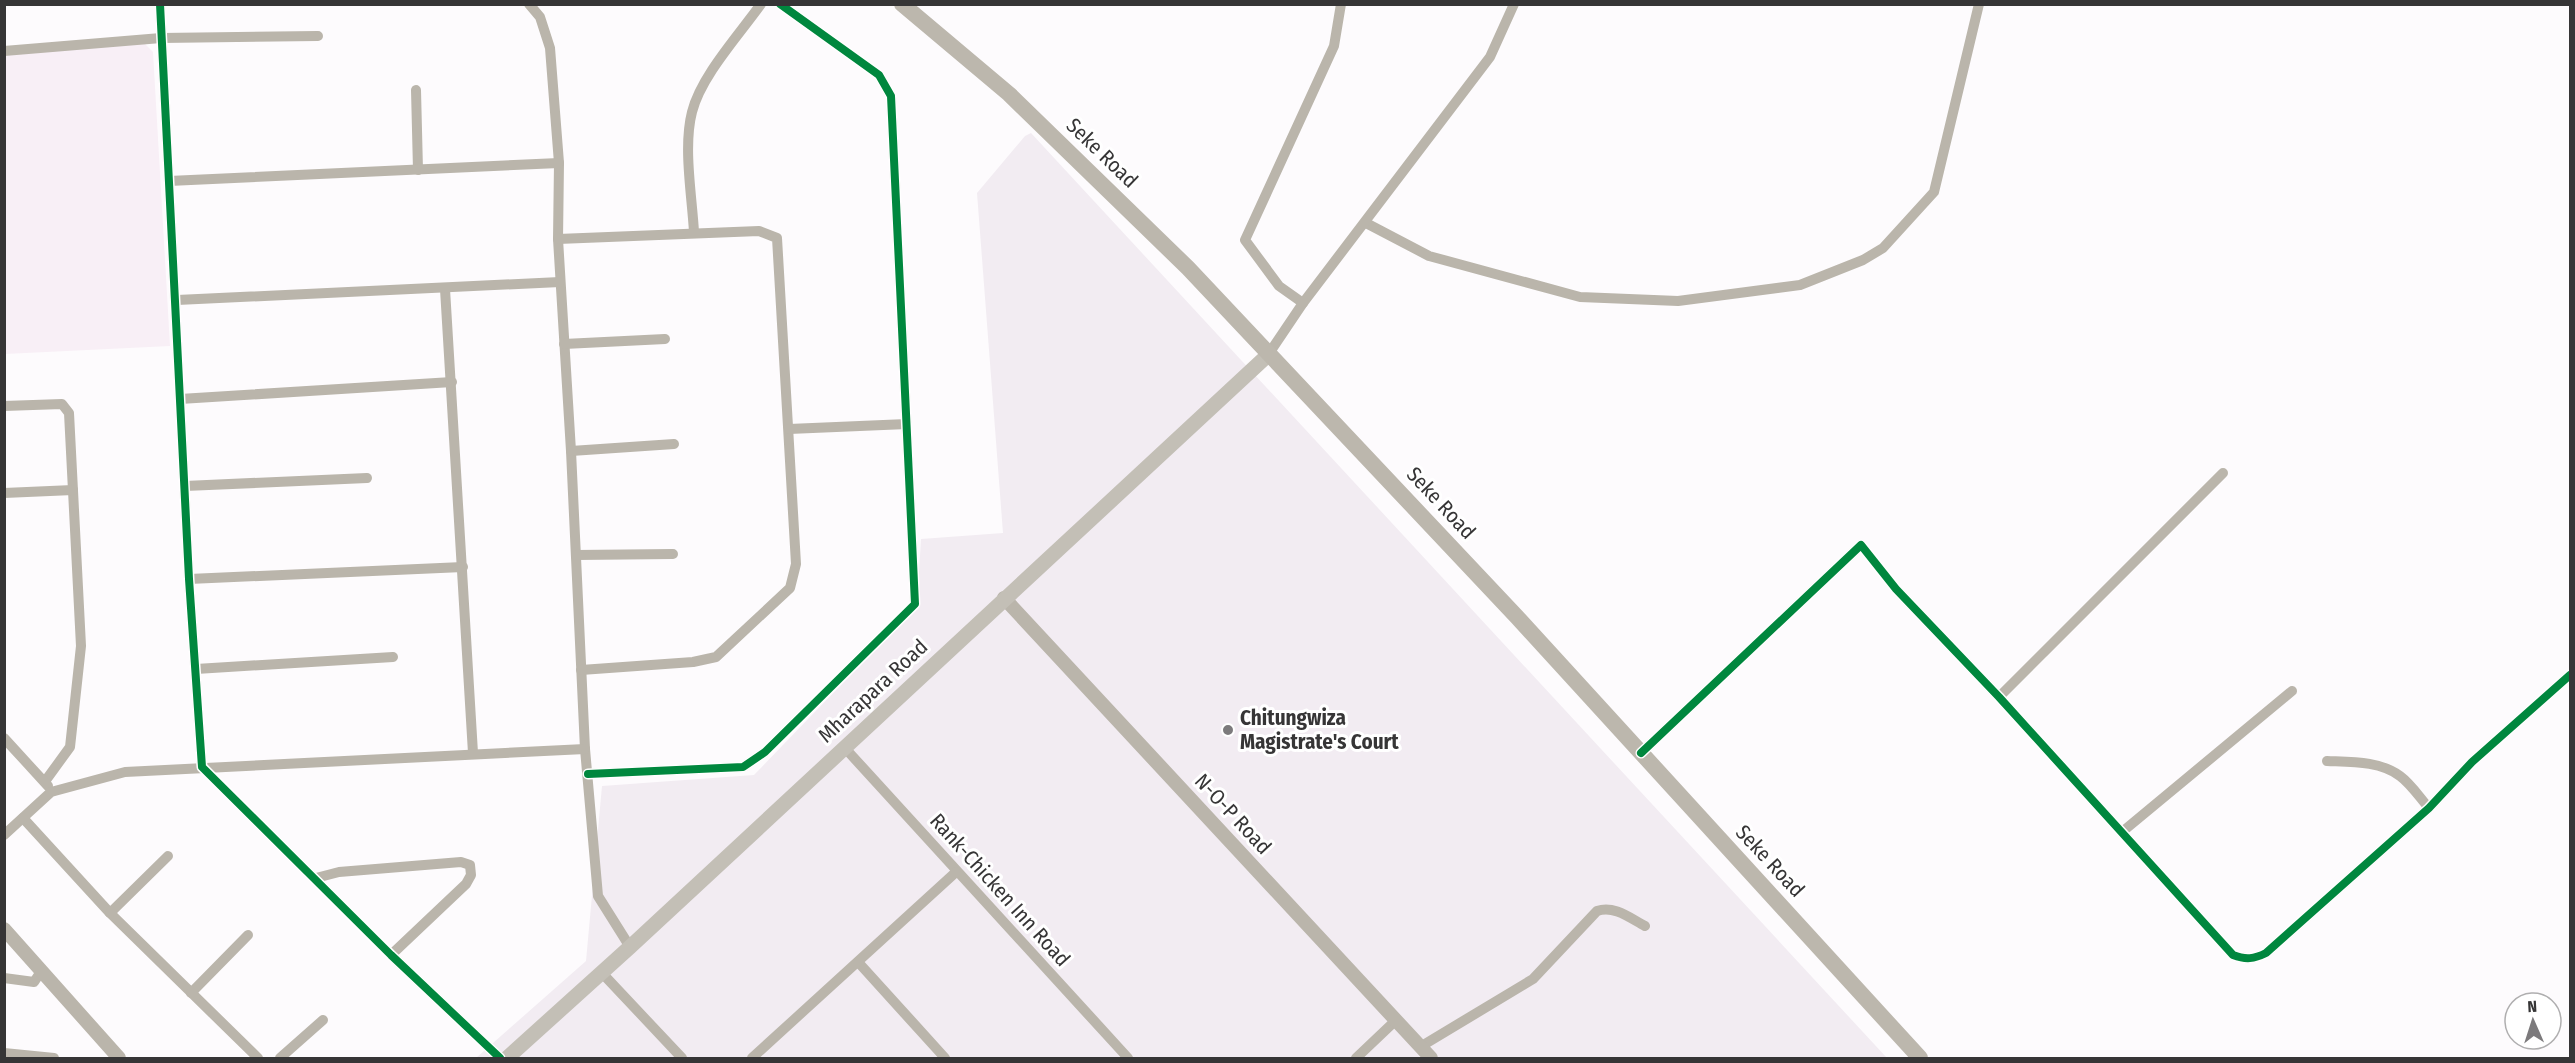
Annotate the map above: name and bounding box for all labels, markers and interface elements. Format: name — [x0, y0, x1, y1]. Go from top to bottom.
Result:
street label: Seke Road — [1061, 113, 1143, 193]
street label: Seke Road — [1401, 462, 1481, 544]
street label: Mharapara Road — [813, 634, 933, 748]
place label: Chitungwiza Magistrate's Court — [1240, 705, 1399, 755]
marker: Chitungwiza Magistrate's Court — [1221, 723, 1235, 737]
street label: N-O-P Road — [1189, 768, 1277, 860]
street label: Rank-Chicken Inn Road — [924, 808, 1076, 972]
street label: Seke Road — [1730, 820, 1810, 902]
north arrow — [2503, 991, 2563, 1051]
text: N — [2527, 997, 2538, 1016]

